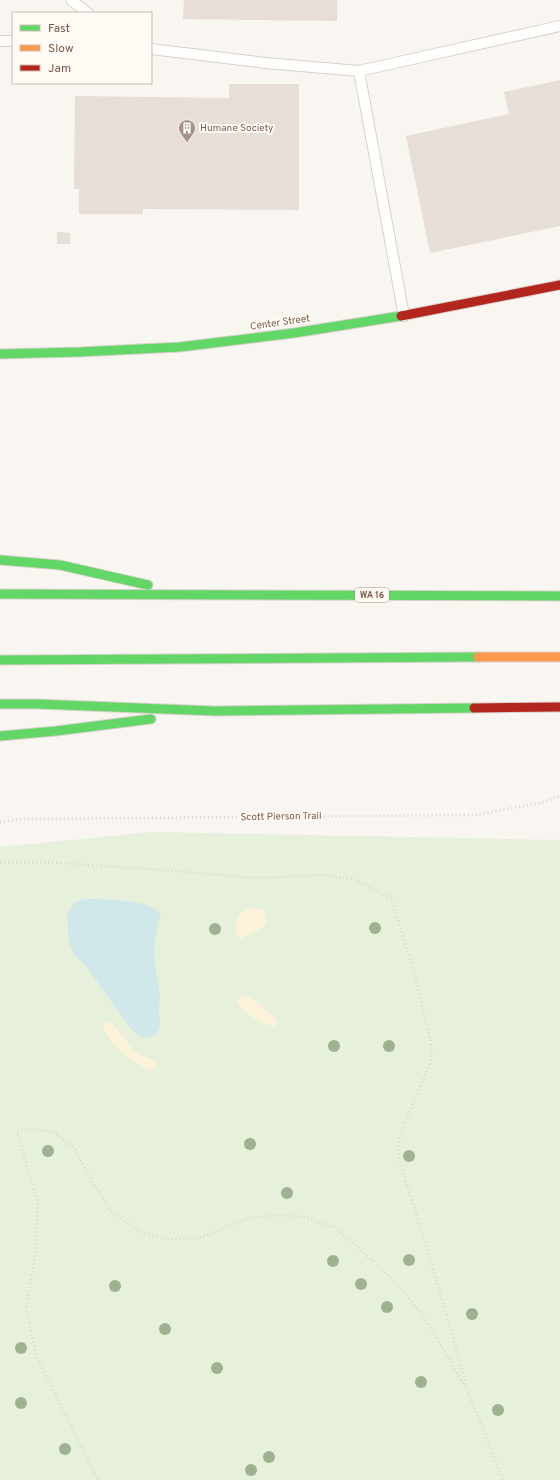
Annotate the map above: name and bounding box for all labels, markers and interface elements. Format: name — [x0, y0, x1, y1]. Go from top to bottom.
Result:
legend — [12, 12, 152, 84]
text: Fast — [48, 21, 70, 37]
text: Slow — [48, 41, 74, 57]
text: Jam — [48, 61, 71, 77]
building icon: Humane Society — [177, 118, 197, 143]
place label: Humane Society — [200, 122, 273, 135]
street label: Center Street — [249, 312, 311, 334]
road number: WA 16 — [355, 588, 389, 602]
street label: Scott Pierson Trail — [240, 810, 322, 824]

